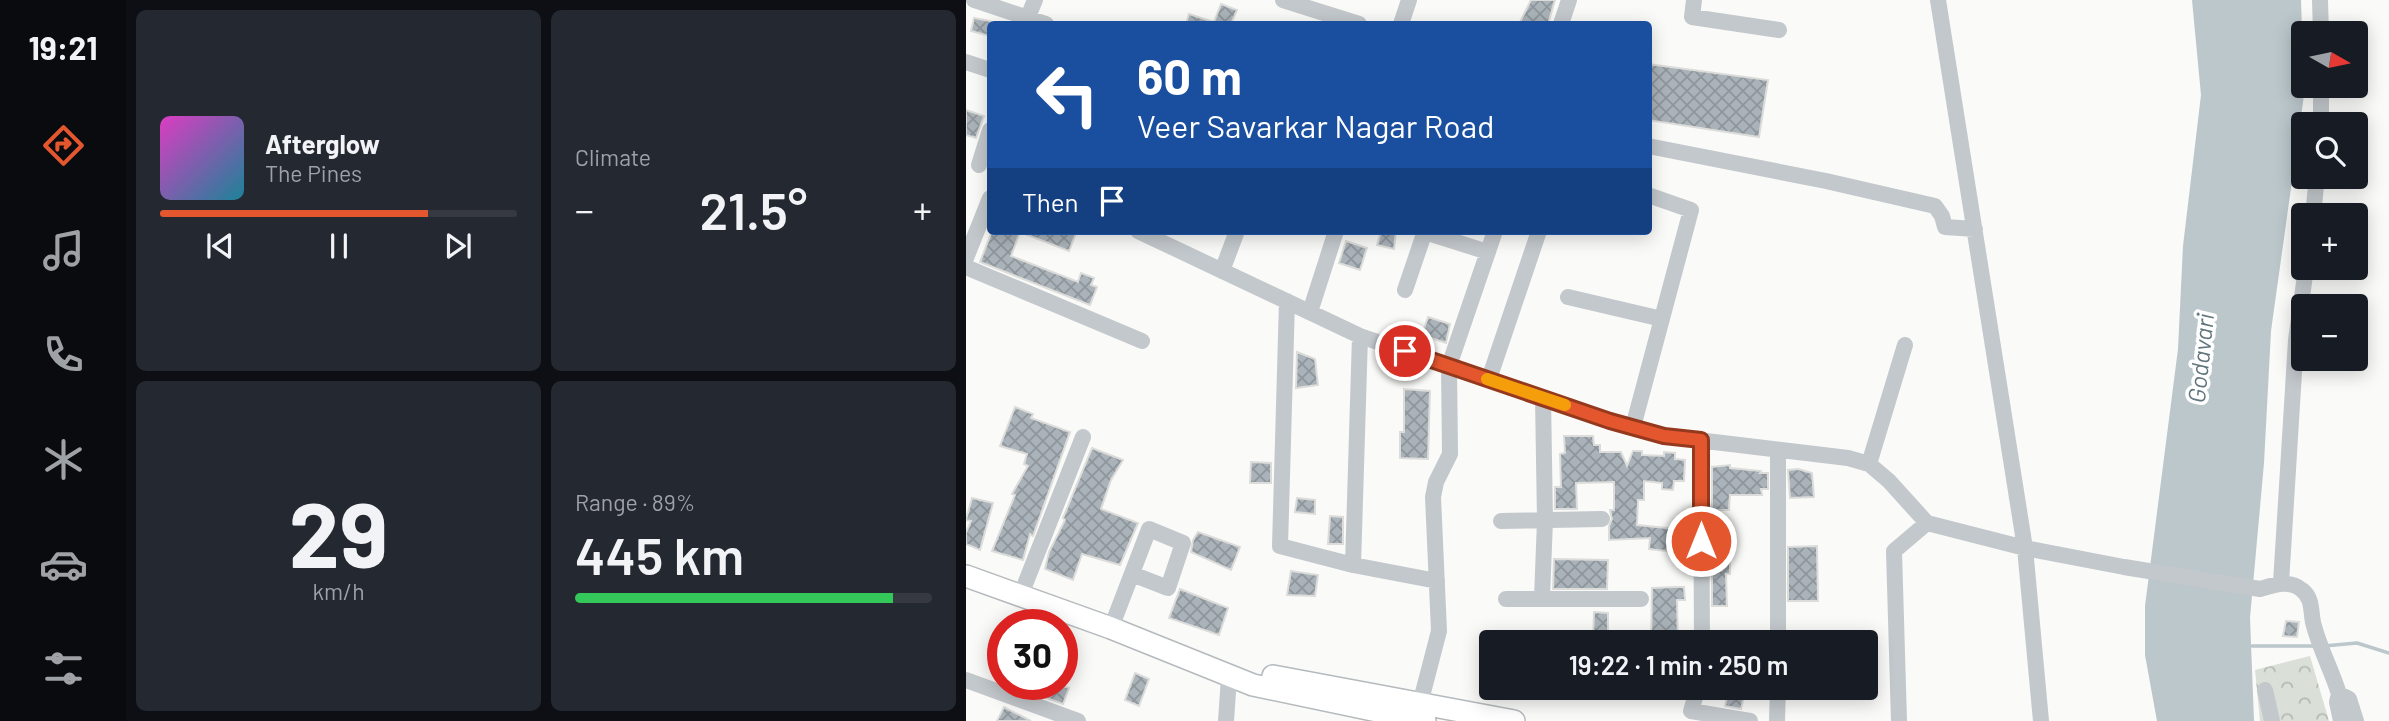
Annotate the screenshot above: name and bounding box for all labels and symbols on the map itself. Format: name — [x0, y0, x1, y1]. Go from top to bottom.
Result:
north arrow — [2291, 21, 2368, 98]
water label: Godavari — [2181, 312, 2219, 404]
pin — [1375, 321, 1435, 381]
position arrow — [1664, 504, 1738, 578]
speed limit sign: 30 — [987, 609, 1078, 700]

